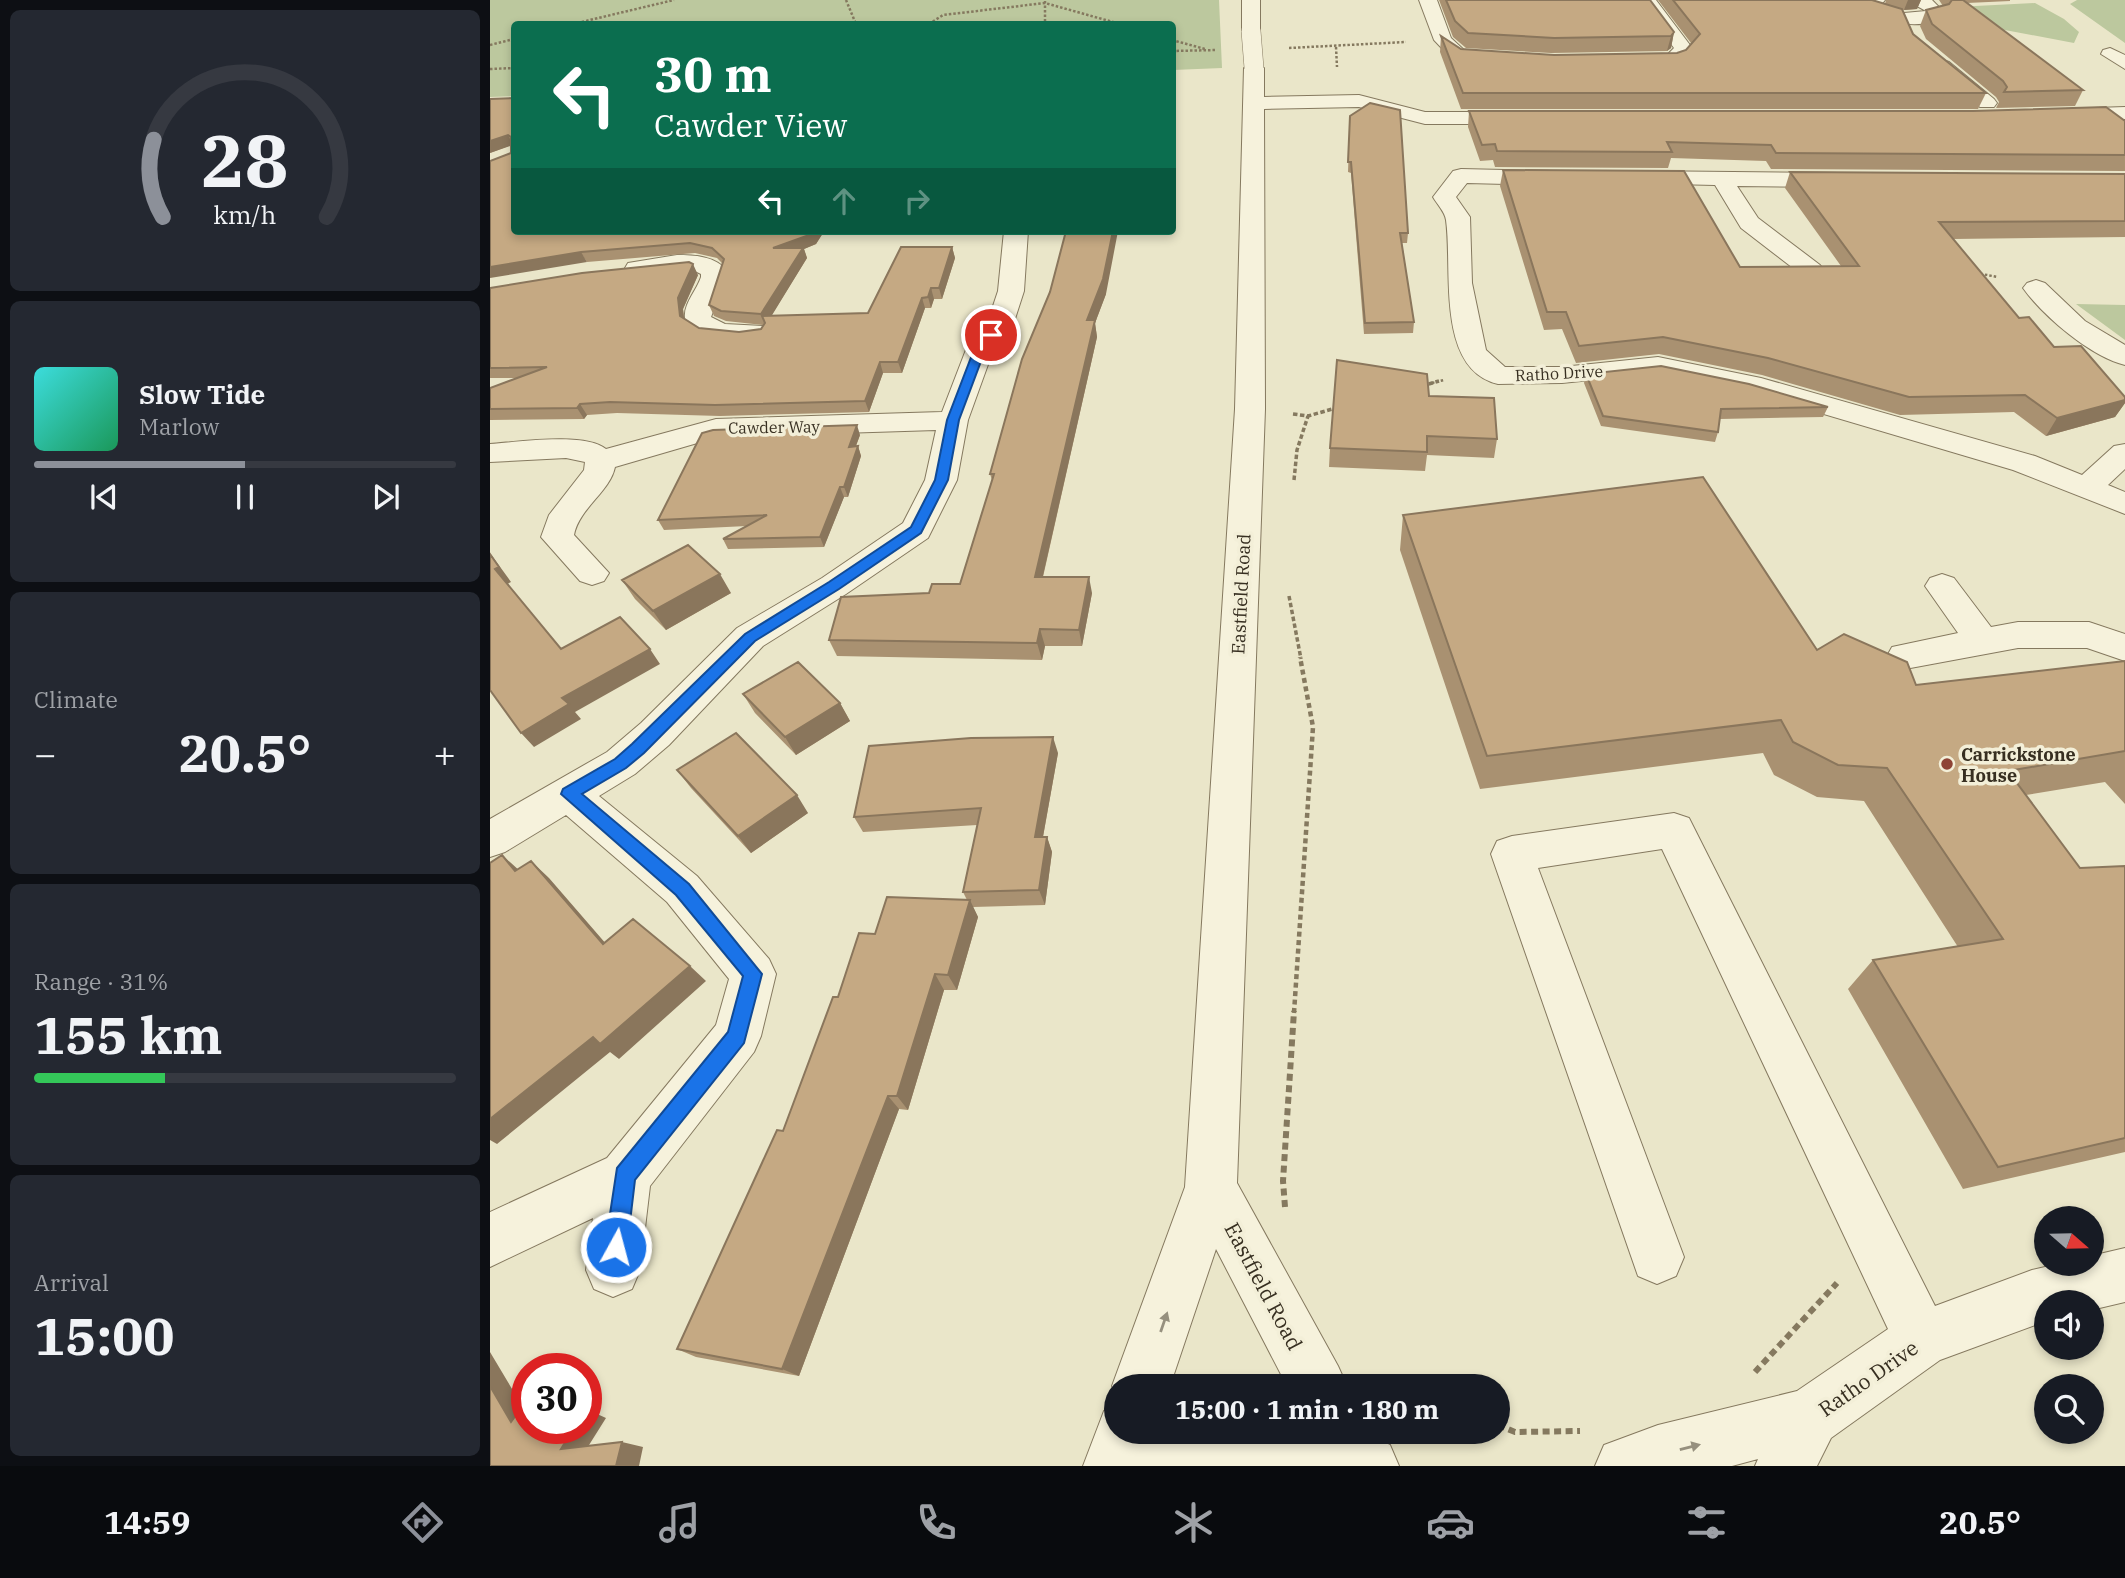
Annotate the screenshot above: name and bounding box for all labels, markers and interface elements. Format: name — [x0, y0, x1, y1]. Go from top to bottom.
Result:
text: 30 m — [654, 42, 772, 105]
icon: left — [539, 49, 630, 140]
text: Cawder View — [654, 104, 847, 146]
text: 28 — [201, 112, 289, 207]
icon: left — [752, 182, 790, 220]
icon: ahead — [825, 182, 863, 220]
icon: right — [898, 182, 936, 220]
text: km/h — [213, 197, 277, 230]
pin — [961, 305, 1021, 365]
icon: arrive — [972, 316, 1010, 354]
street label: Ratho Drive — [1514, 361, 1604, 385]
text: Slow Tide — [139, 377, 265, 411]
text: Marlow — [139, 411, 219, 441]
street label: Cawder Way — [728, 416, 821, 438]
icon: previous — [85, 478, 123, 516]
icon: pause — [226, 478, 264, 516]
icon: next — [367, 478, 405, 516]
street label: Eastfield Road — [1226, 533, 1256, 655]
text: Climate — [34, 684, 118, 714]
text: 20.5° — [179, 719, 311, 786]
text: − — [34, 729, 57, 778]
text: + — [433, 729, 456, 778]
place label: Carrickstone House — [1961, 743, 2076, 787]
marker: Carrickstone House — [1939, 756, 1955, 772]
text: Range · 31% — [34, 966, 168, 996]
text: 155 km — [34, 1001, 223, 1068]
north arrow — [2034, 1206, 2104, 1276]
map controls — [2034, 1206, 2104, 1444]
position arrow — [579, 1210, 653, 1284]
street label: Eastfield Road — [1219, 1217, 1310, 1355]
text: Arrival — [34, 1267, 109, 1297]
button: sound — [2034, 1290, 2104, 1360]
text: 15:00 — [34, 1302, 175, 1369]
one-way arrow — [1159, 1311, 1170, 1332]
street label: Ratho Drive — [1813, 1333, 1923, 1423]
speed limit sign: 30 — [511, 1353, 602, 1444]
button: search — [2034, 1374, 2104, 1444]
text: 15:00 · 1 min · 180 m — [1175, 1392, 1439, 1426]
one-way arrow — [1679, 1441, 1701, 1452]
icon: directions — [398, 1498, 447, 1547]
icon: music — [655, 1498, 704, 1547]
icon: phone — [912, 1498, 961, 1547]
icon: climate — [1169, 1498, 1218, 1547]
icon: car — [1426, 1498, 1475, 1547]
icon: filters — [1682, 1498, 1731, 1547]
text: 14:59 — [104, 1501, 190, 1543]
text: 20.5° — [1939, 1501, 2021, 1543]

